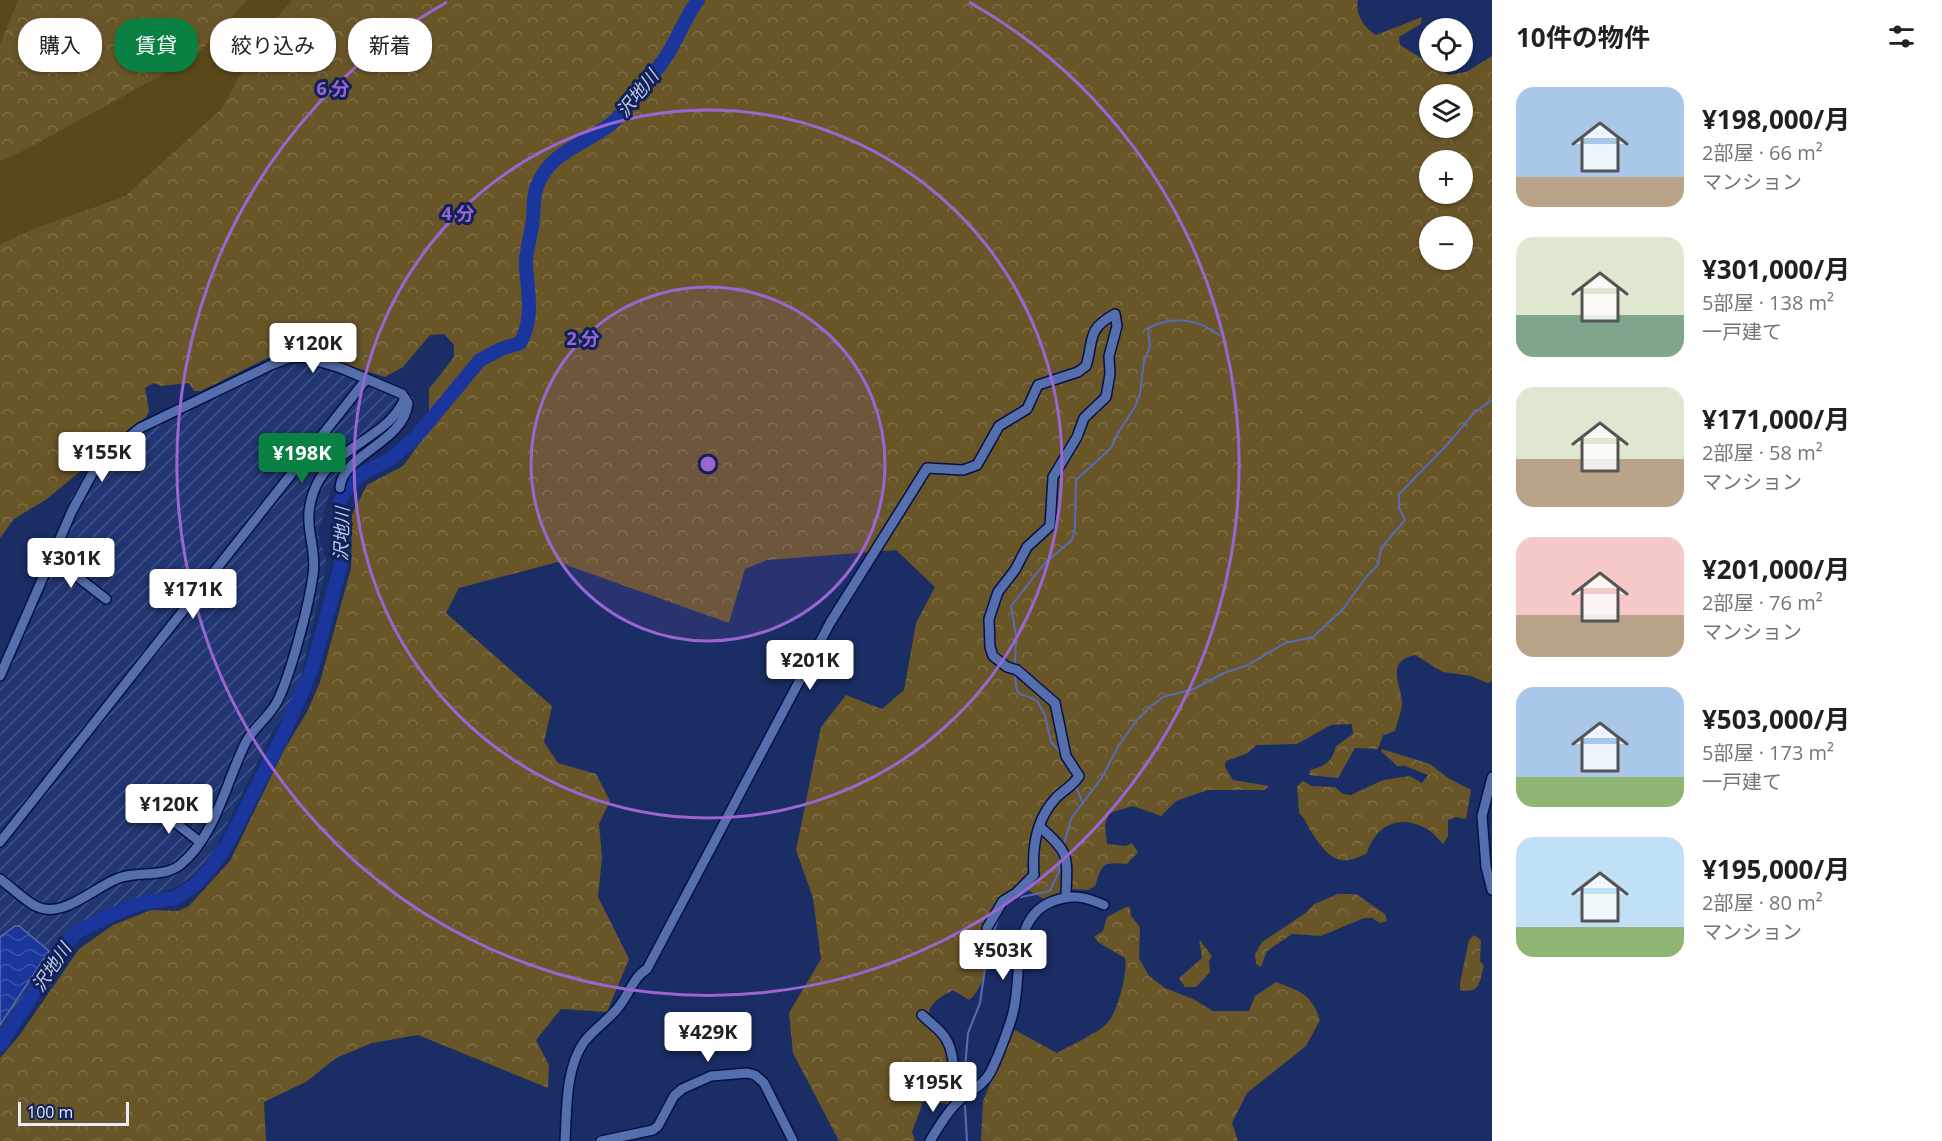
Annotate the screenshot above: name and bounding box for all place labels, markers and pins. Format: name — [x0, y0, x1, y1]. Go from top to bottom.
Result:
pin: ¥120K — [271, 323, 355, 374]
pin: ¥155K — [60, 432, 144, 483]
pin: ¥198K — [260, 433, 344, 484]
centre of rings — [698, 454, 718, 474]
pin: ¥301K — [29, 538, 113, 589]
pin: ¥171K — [151, 569, 235, 620]
pin: ¥201K — [768, 640, 852, 691]
pin: ¥120K — [127, 784, 211, 835]
pin: ¥503K — [961, 930, 1045, 981]
pin: ¥429K — [666, 1012, 750, 1063]
pin: ¥195K — [891, 1062, 975, 1113]

